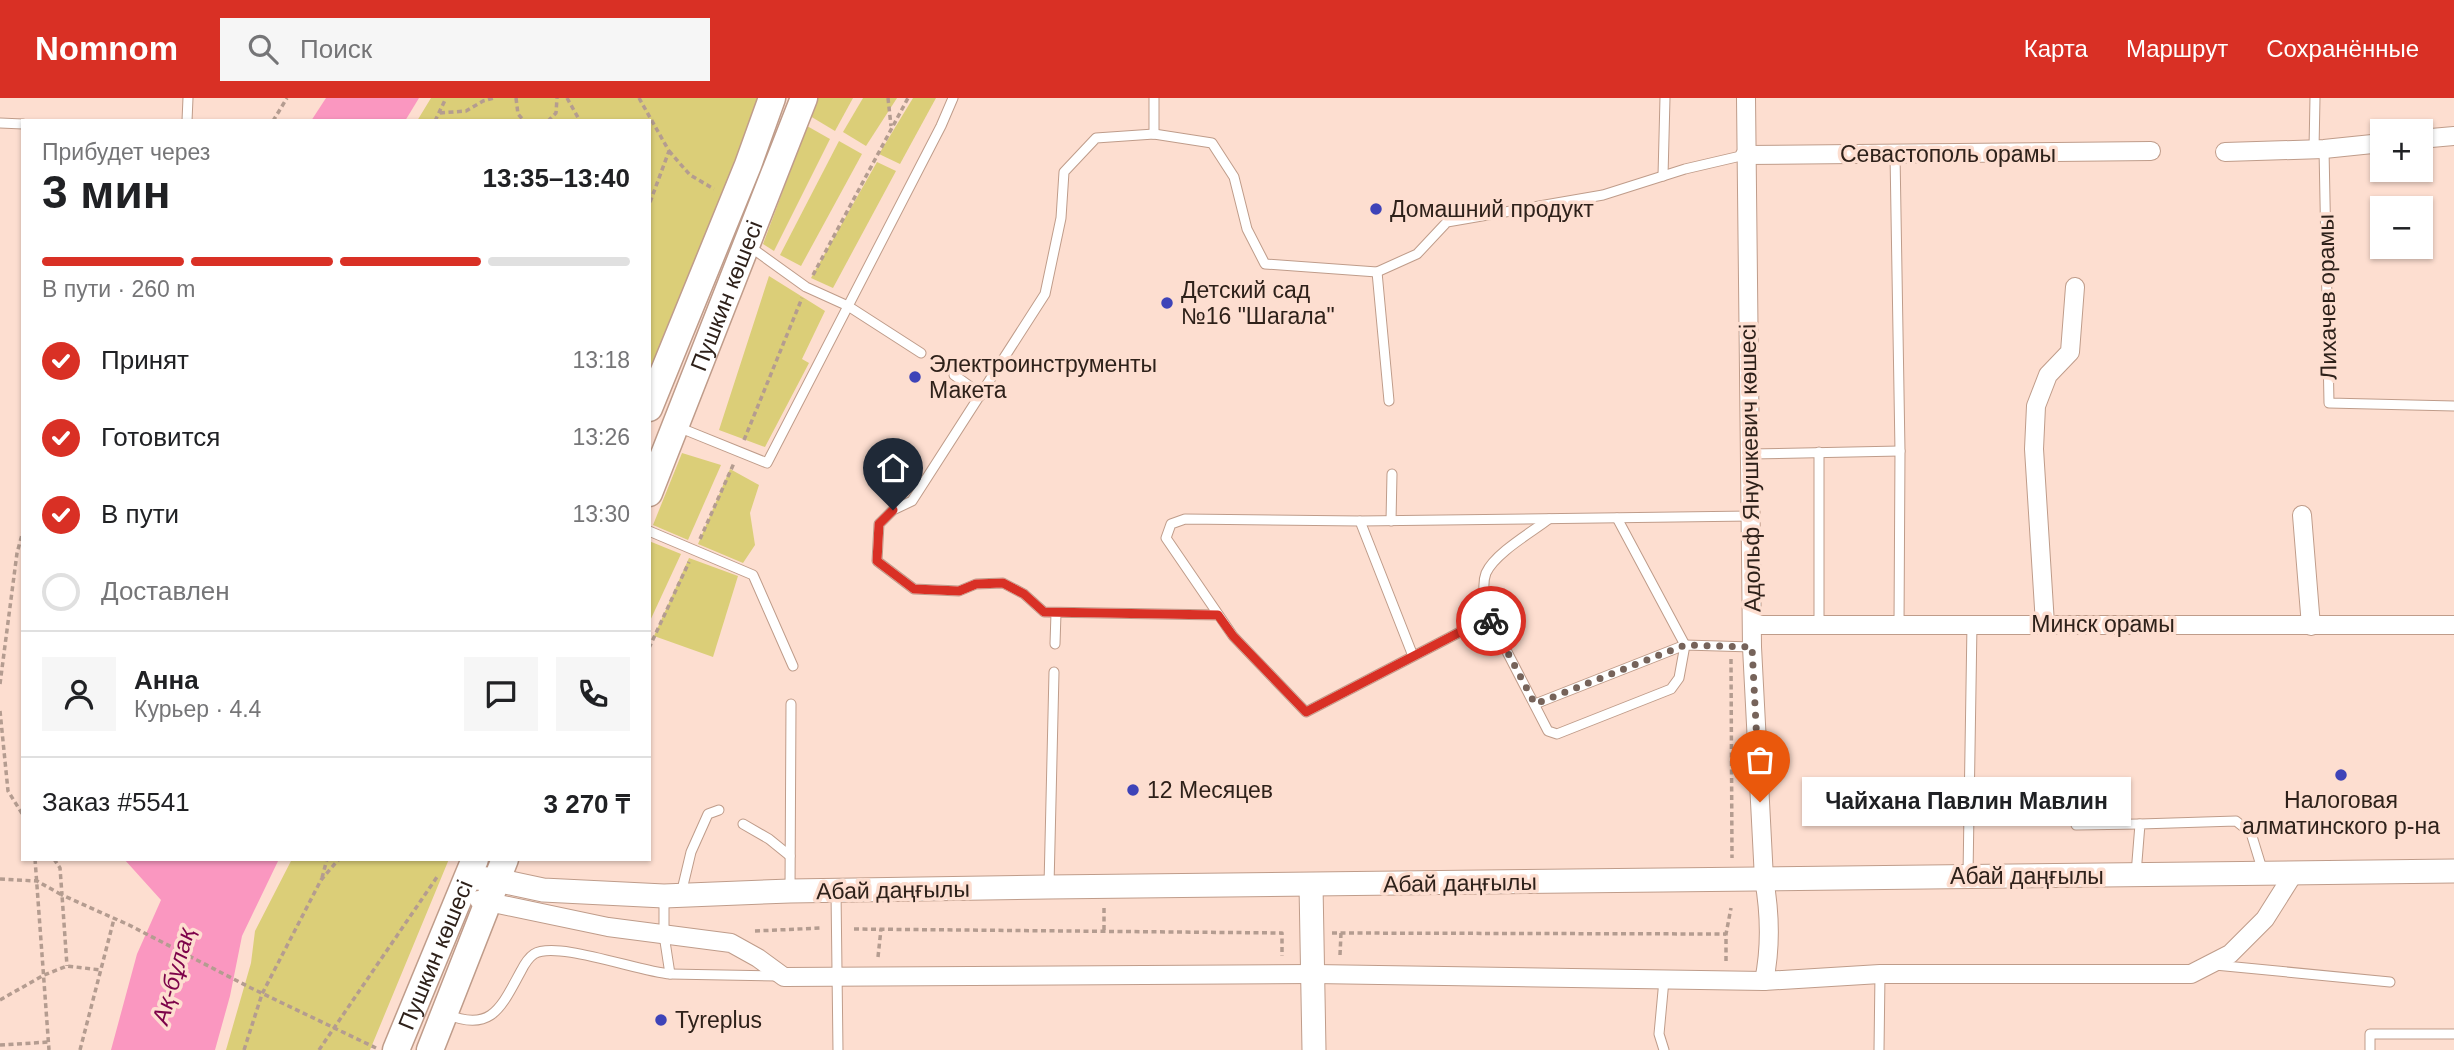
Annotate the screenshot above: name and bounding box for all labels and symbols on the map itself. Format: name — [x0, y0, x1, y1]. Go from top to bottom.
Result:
street label: Севастополь орамы — [1840, 141, 2056, 167]
place label: Домашний продукт — [1390, 196, 1594, 222]
marker: Домашний продукт — [1368, 201, 1384, 217]
street label: Лихачев орамы — [2313, 214, 2341, 380]
street label: Пушкин көшесі — [685, 217, 768, 375]
place label: Детский сад №16 "Шагала" — [1181, 277, 1335, 329]
marker: Детский сад №16 "Шагала" — [1159, 295, 1175, 311]
street label: Адольф Янушкевич көшесі — [1734, 324, 1766, 612]
place label: Электроинструменты Макета — [929, 351, 1157, 403]
marker: Электроинструменты Макета — [907, 369, 923, 385]
pin — [863, 438, 923, 510]
courier — [1456, 586, 1526, 656]
street label: Минск орамы — [2031, 611, 2175, 637]
pin — [1730, 730, 1790, 802]
marker: Налоговая алматинского р-на — [2333, 767, 2349, 783]
place label: 12 Месяцев — [1147, 777, 1273, 803]
callout: Чайхана Павлин Мавлин — [1802, 778, 2131, 826]
marker: 12 Месяцев — [1125, 782, 1141, 798]
place label: Налоговая алматинского р-на — [2242, 787, 2440, 839]
street label: Абай даңғылы — [1950, 863, 2104, 889]
street label: Абай даңғылы — [1383, 869, 1537, 897]
street label: Пушкин көшесі — [393, 876, 478, 1033]
street label: Абай даңғылы — [816, 876, 970, 904]
water label: Ақ-бұлақ — [146, 923, 200, 1029]
place label: Tyreplus — [675, 1007, 762, 1033]
marker: Tyreplus — [653, 1012, 669, 1028]

